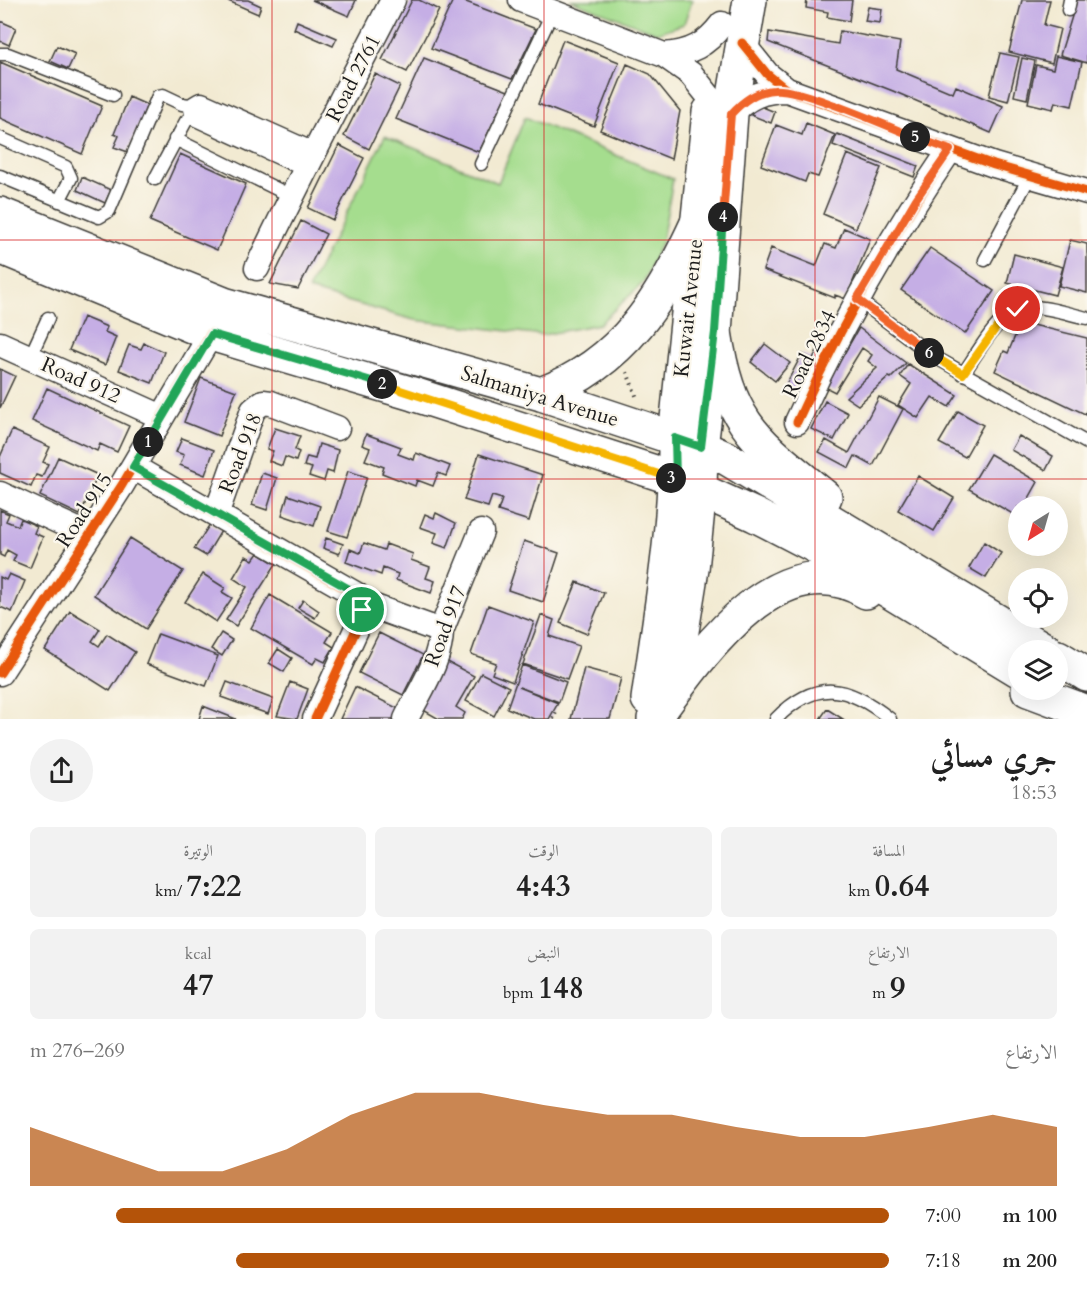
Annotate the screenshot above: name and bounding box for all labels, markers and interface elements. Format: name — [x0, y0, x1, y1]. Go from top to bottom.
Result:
street label: Road 2761 — [319, 29, 388, 127]
pin: 5 — [900, 122, 930, 152]
text: 5 — [911, 126, 919, 148]
pin: 4 — [708, 202, 738, 232]
text: 4 — [719, 206, 727, 228]
street label: Kuwait Avenue — [667, 237, 710, 379]
pin — [992, 283, 1043, 334]
icon: check — [1001, 292, 1034, 325]
street label: Road 2834 — [776, 305, 843, 403]
pin: 6 — [914, 338, 944, 368]
text: 6 — [925, 342, 933, 364]
street label: Road 912 — [37, 350, 125, 411]
street label: Salmaniya Avenue — [457, 359, 622, 434]
pin: 2 — [367, 369, 397, 399]
text: 2 — [378, 373, 386, 395]
street label: Road 918 — [212, 409, 269, 498]
pin: 1 — [133, 427, 163, 457]
text: 1 — [144, 431, 152, 453]
pin: 3 — [656, 463, 686, 493]
street label: Road 915 — [49, 467, 119, 553]
text: 3 — [667, 467, 675, 489]
north arrow — [1008, 496, 1068, 556]
map controls — [1008, 496, 1068, 700]
button: locate — [1008, 568, 1068, 628]
street label: Road 917 — [417, 581, 474, 671]
pin — [336, 584, 387, 635]
icon: arrive — [345, 593, 378, 626]
button: layers — [1008, 640, 1068, 700]
text: جري مسائي — [931, 734, 1057, 779]
button: share — [30, 739, 93, 802]
text: 18:53 — [1011, 779, 1057, 806]
text: الوتيرة — [183, 840, 213, 862]
text: الوقت — [528, 840, 559, 862]
text: المسافة — [872, 840, 905, 862]
text: 7:22 — [187, 866, 241, 907]
text: 4:43 — [516, 866, 571, 907]
text: 0.64 — [875, 866, 929, 907]
text: /km — [155, 880, 187, 902]
text: km — [848, 880, 875, 902]
text: النبض — [527, 942, 560, 964]
text: الارتفاع — [868, 942, 910, 964]
text: kcal — [185, 943, 212, 965]
text: 47 — [183, 965, 214, 1006]
text: 148 — [538, 968, 584, 1009]
text: 9 — [890, 968, 905, 1009]
text: bpm — [503, 982, 538, 1004]
text: m — [872, 982, 890, 1004]
text: 269–276 m — [30, 1037, 125, 1064]
text: الارتفاع — [1005, 1039, 1057, 1066]
text: 7:00 — [925, 1202, 961, 1229]
text: 100 m — [1002, 1202, 1057, 1229]
text: 7:18 — [925, 1247, 961, 1274]
text: 200 m — [1002, 1247, 1057, 1274]

